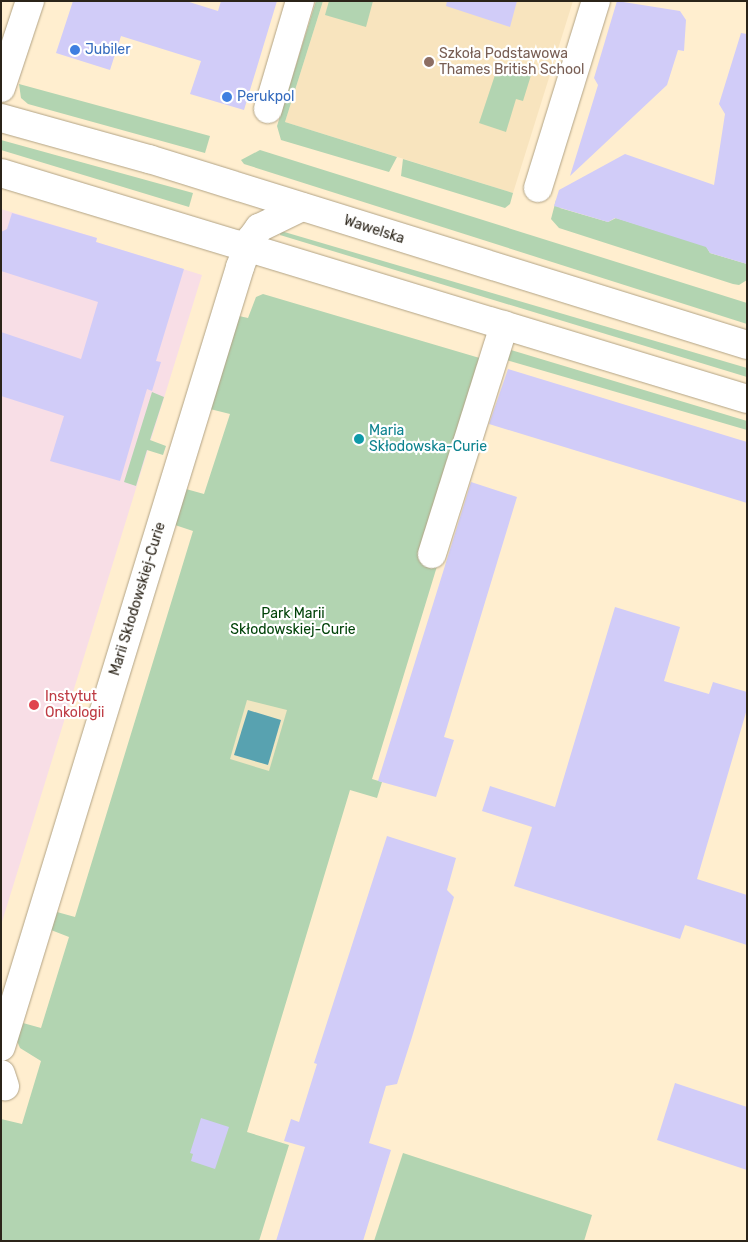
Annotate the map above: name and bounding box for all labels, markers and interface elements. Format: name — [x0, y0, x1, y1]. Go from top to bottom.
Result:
place label: Jubiler — [85, 42, 131, 58]
marker: Jubiler — [69, 44, 81, 56]
place label: Szkoła Podstawowa Thames British School — [439, 46, 584, 78]
marker: Szkoła Podstawowa Thames British School — [423, 56, 435, 68]
place label: Perukpol — [237, 89, 294, 105]
marker: Perukpol — [221, 91, 233, 103]
street label: Wawelska — [342, 212, 406, 248]
place label: Maria Skłodowska-Curie — [369, 423, 487, 456]
marker: Maria Skłodowska-Curie — [353, 433, 365, 445]
street label: Marii Skłodowskiej-Curie — [107, 520, 169, 678]
park label: Park Marii Skłodowskiej-Curie — [230, 606, 356, 638]
place label: Instytut Onkologii — [45, 689, 104, 722]
marker: Instytut Onkologii — [27, 698, 41, 712]

